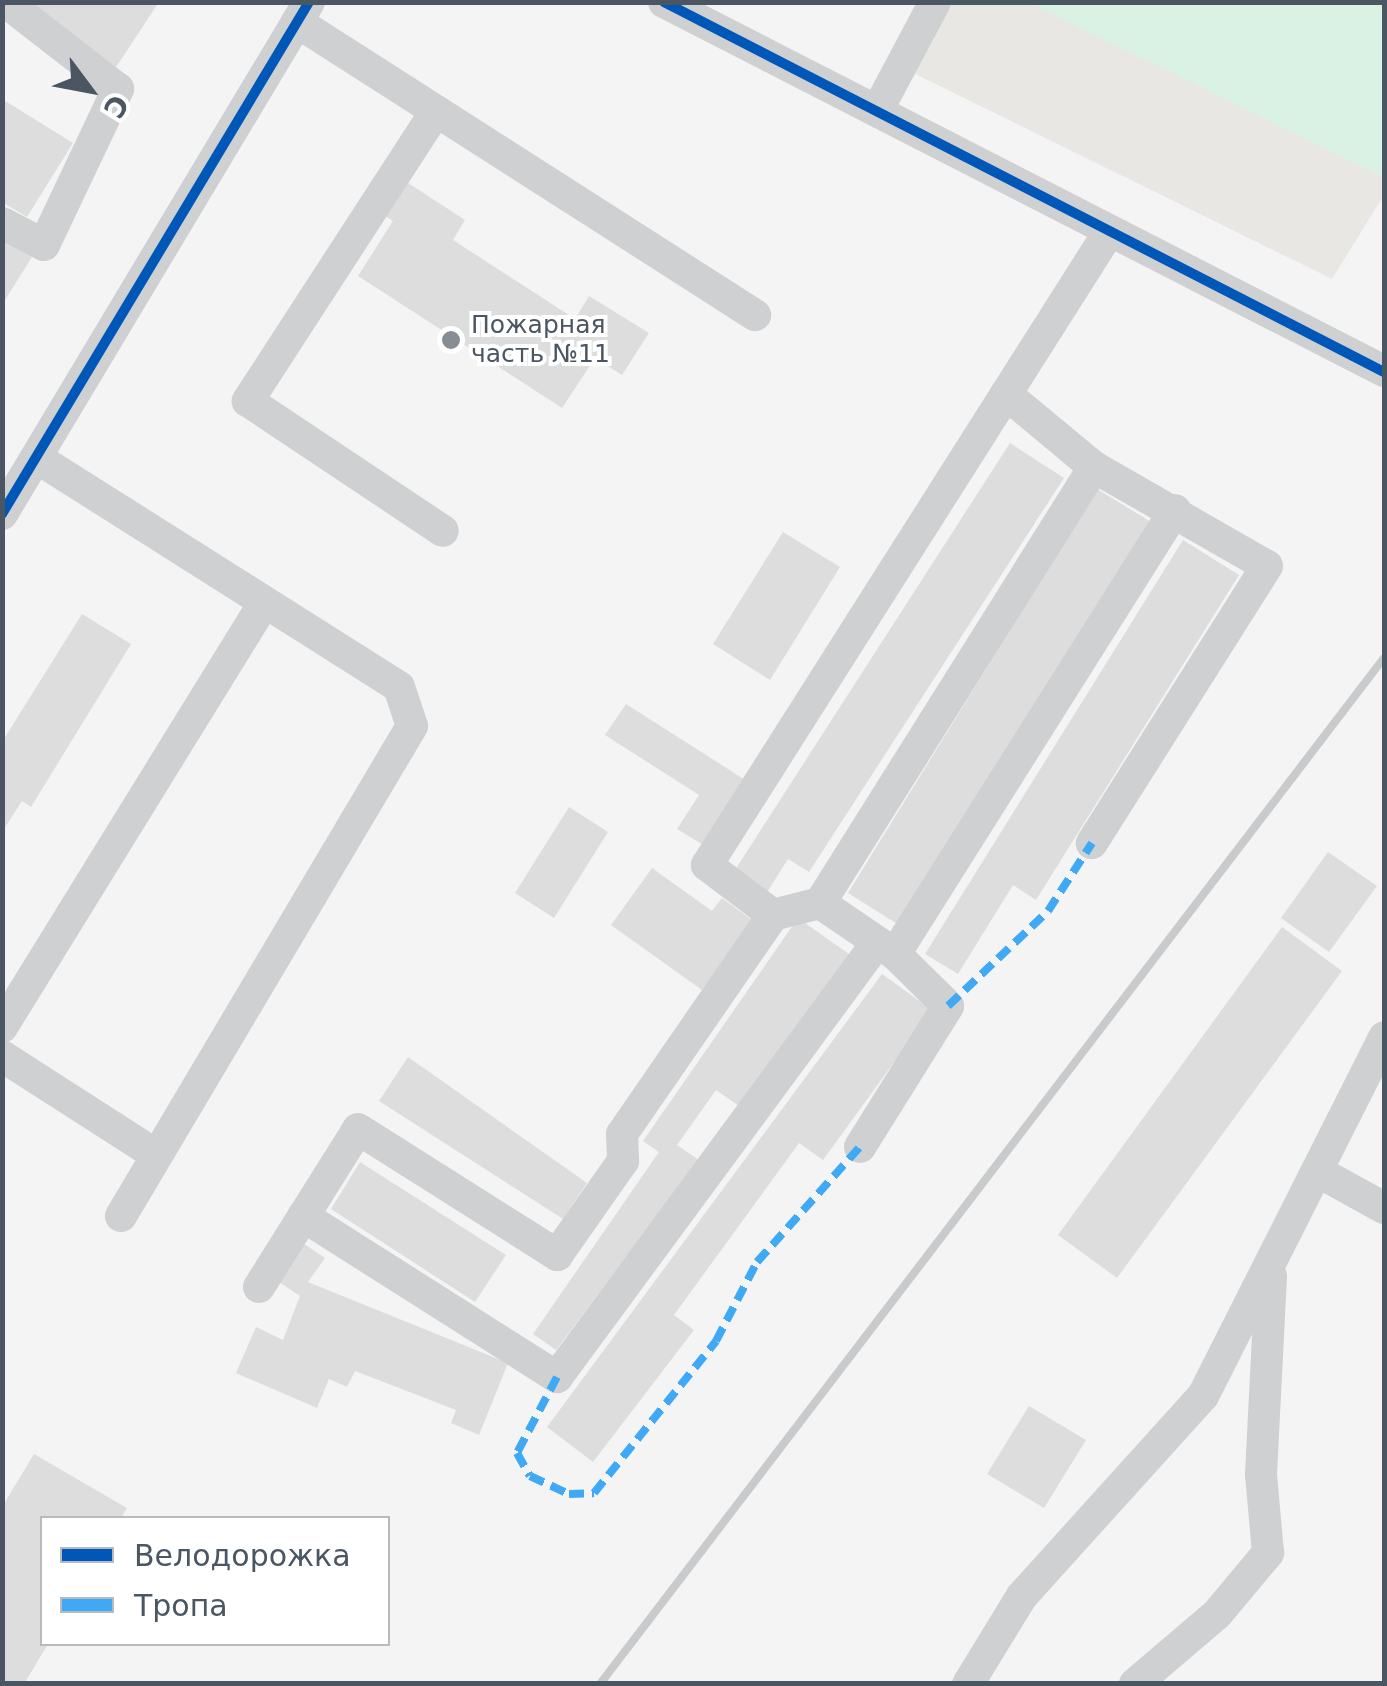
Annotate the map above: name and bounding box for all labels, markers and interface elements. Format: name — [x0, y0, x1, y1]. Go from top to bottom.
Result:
north arrow — [40, 40, 140, 140]
text: С — [96, 89, 135, 124]
place label: Пожарная часть №11 — [471, 311, 610, 370]
marker: Пожарная часть №11 — [440, 329, 462, 351]
legend — [40, 1516, 390, 1646]
text: Велодорожка — [134, 1538, 351, 1573]
text: Тропа — [134, 1588, 228, 1623]

